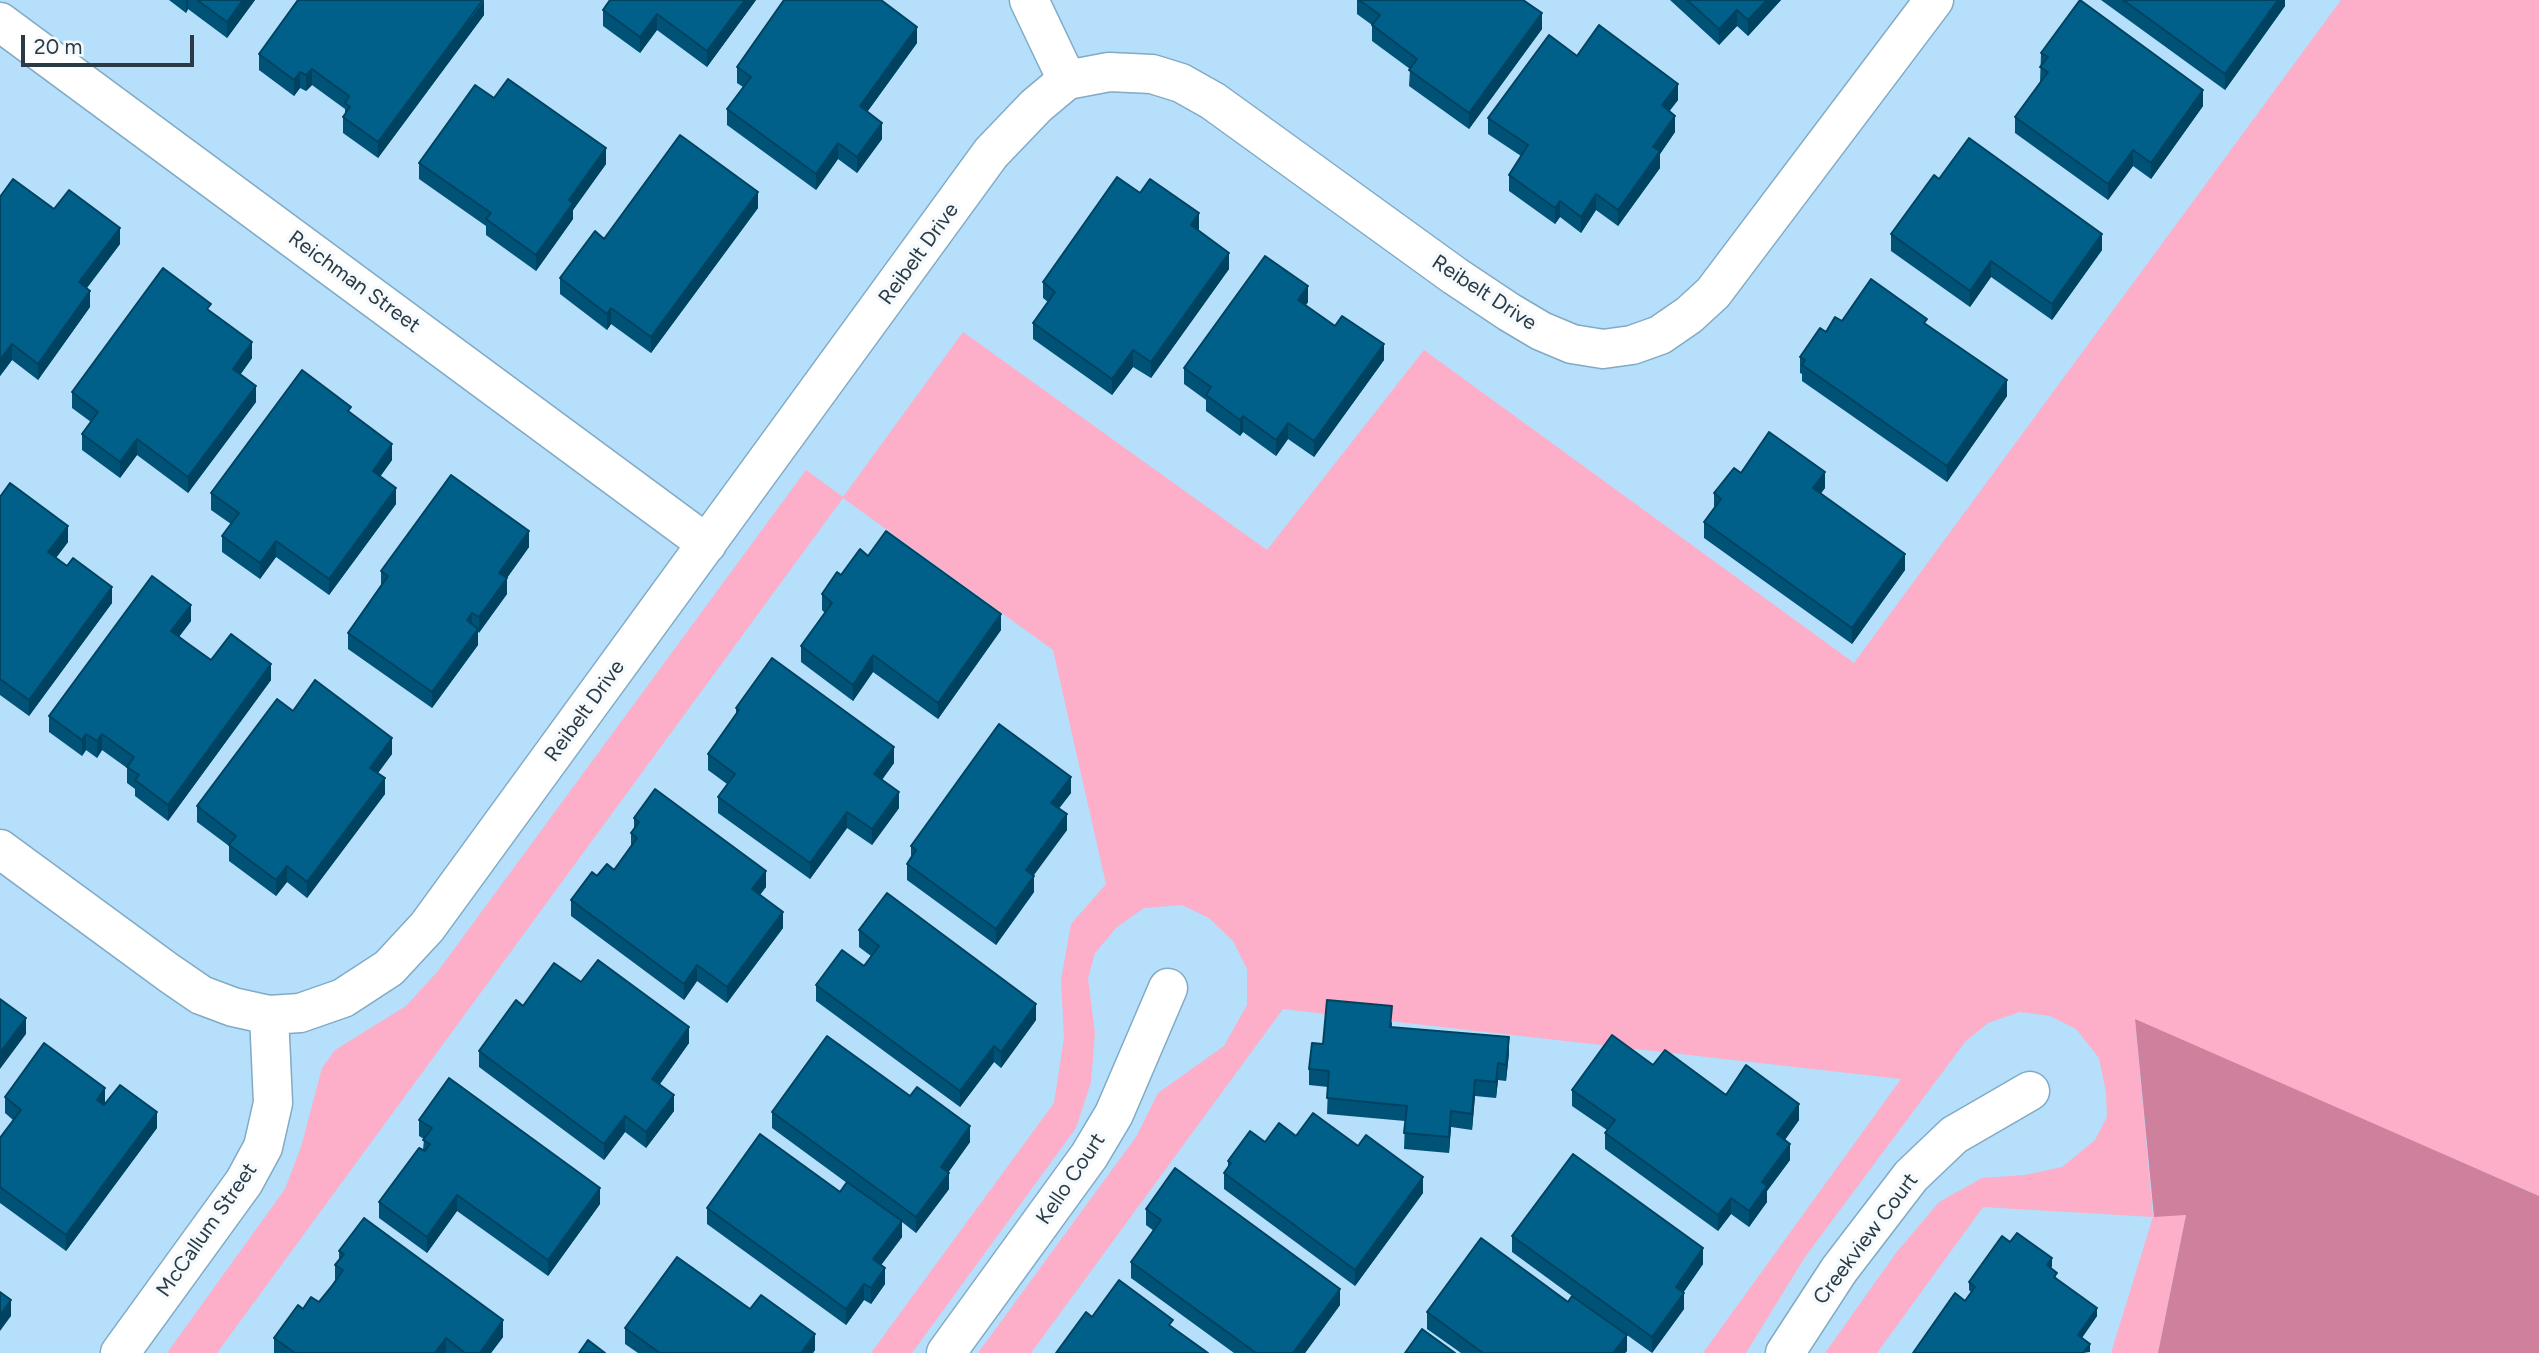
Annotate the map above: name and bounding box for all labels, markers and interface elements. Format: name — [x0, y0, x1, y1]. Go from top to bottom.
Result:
scale bar — [24, 21, 198, 65]
text: 20 m — [34, 34, 82, 59]
street label: Reibelt Drive — [874, 198, 964, 310]
street label: Reichman Street — [283, 226, 425, 338]
street label: Reibelt Drive — [1427, 250, 1541, 336]
street label: Reibelt Drive — [540, 655, 630, 767]
street label: Kello Court — [1031, 1129, 1111, 1229]
street label: McCallum Street — [151, 1158, 263, 1302]
street label: Creekview Court — [1808, 1168, 1924, 1310]

